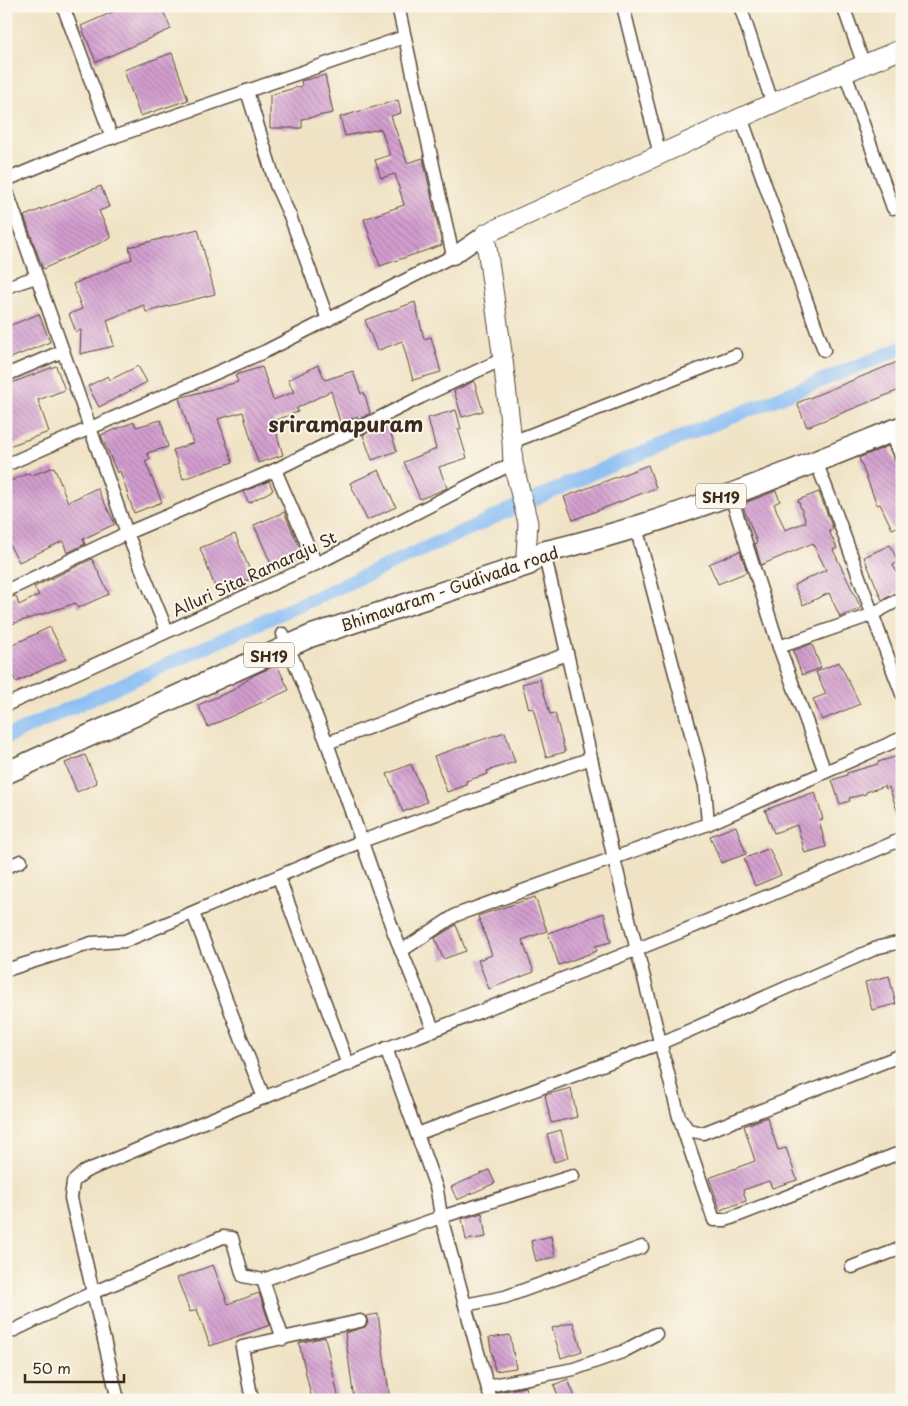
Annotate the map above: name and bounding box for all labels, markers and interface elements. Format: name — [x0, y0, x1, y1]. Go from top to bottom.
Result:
district label: sriramapuram — [269, 407, 423, 439]
road number: SH19 — [696, 484, 746, 508]
street label: Alluri Sita Ramaraju St — [168, 524, 340, 622]
street label: Bhimavaram - Gudivada road — [337, 539, 561, 637]
road number: SH19 — [244, 642, 294, 668]
scale bar — [25, 1351, 124, 1383]
text: 50 m — [32, 1356, 71, 1379]

